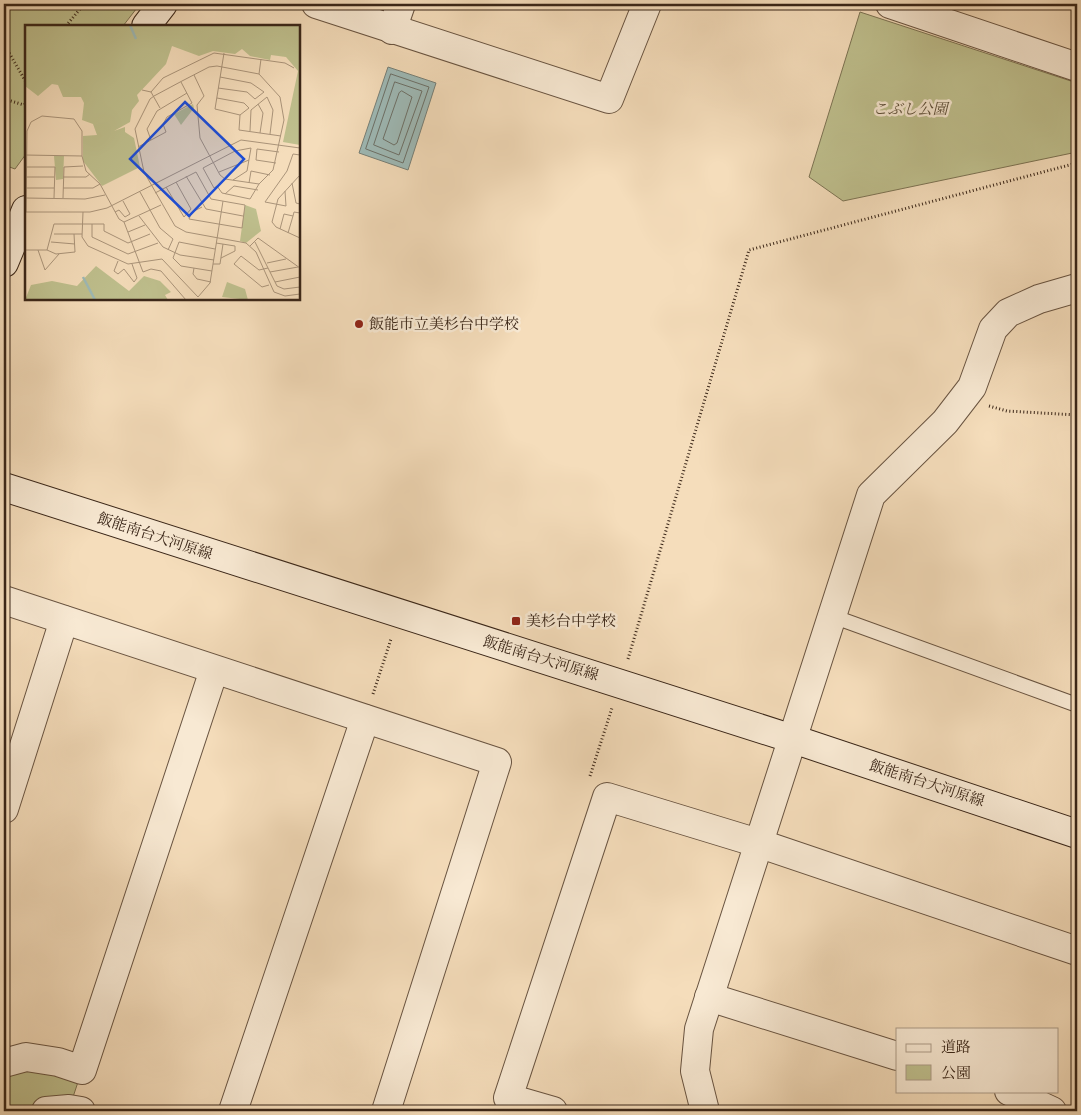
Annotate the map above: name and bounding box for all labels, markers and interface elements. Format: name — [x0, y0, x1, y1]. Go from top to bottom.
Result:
inset map — [25, 25, 300, 300]
park label: こぶし公園 — [872, 100, 950, 118]
place label: 飯能市立美杉台中学校 — [369, 315, 519, 333]
marker: 飯能市立美杉台中学校 — [353, 318, 365, 330]
street label: 飯能南台大河原線 — [95, 509, 215, 563]
place label: 美杉台中学校 — [526, 612, 616, 630]
marker: 美杉台中学校 — [510, 615, 522, 627]
street label: 飯能南台大河原線 — [481, 632, 601, 684]
street label: 飯能南台大河原線 — [867, 756, 987, 810]
legend — [896, 1028, 1058, 1092]
text: 道路 — [941, 1038, 971, 1056]
text: 公園 — [941, 1064, 971, 1082]

